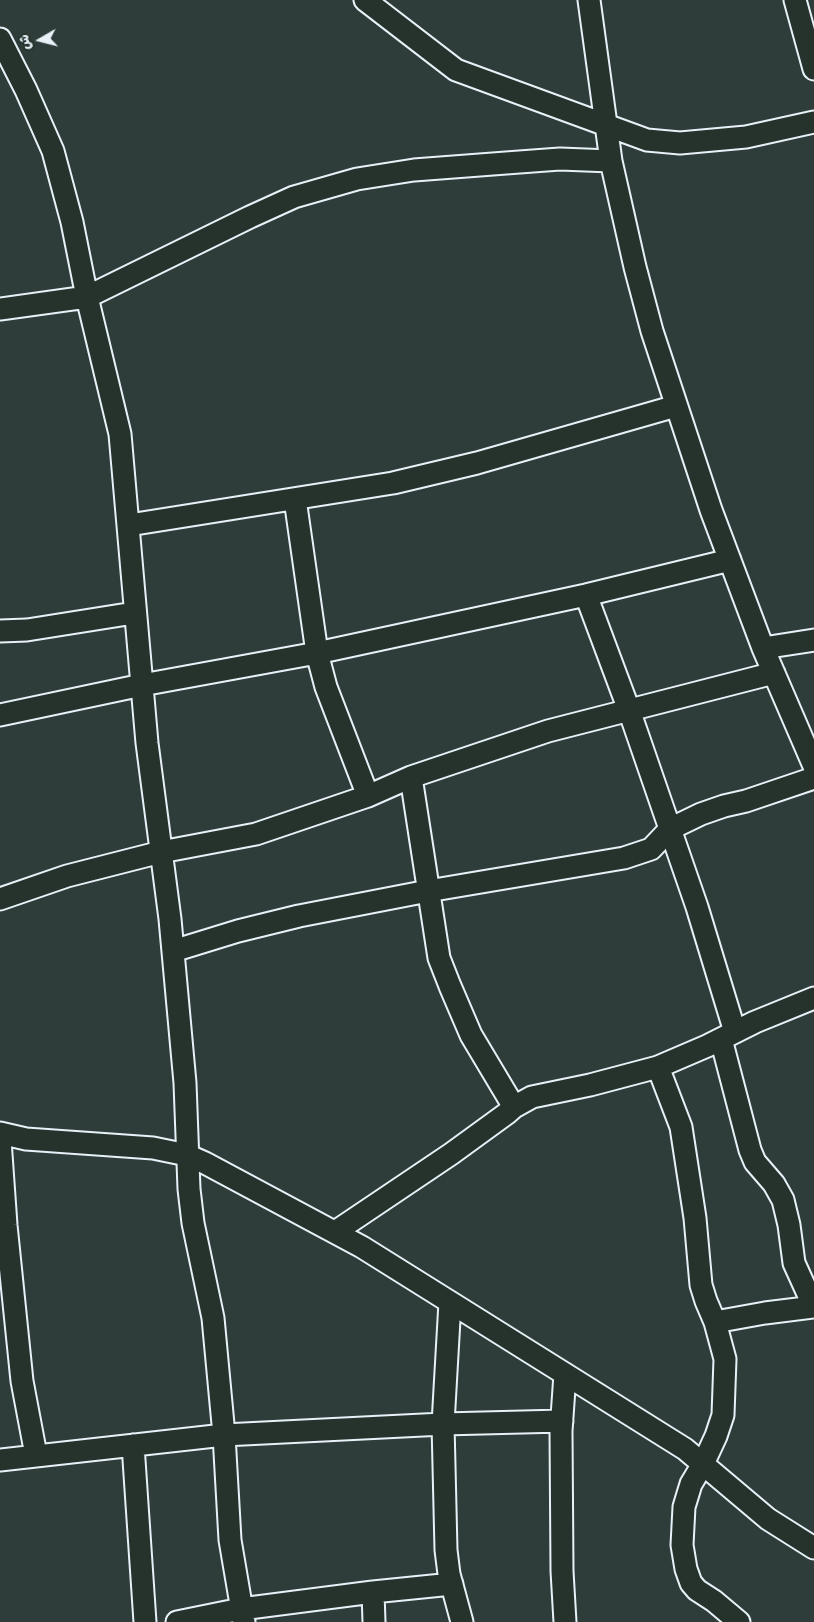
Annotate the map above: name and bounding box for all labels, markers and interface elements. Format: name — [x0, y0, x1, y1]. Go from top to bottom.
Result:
north arrow — [15, 15, 65, 65]
text: ش — [15, 33, 35, 51]

